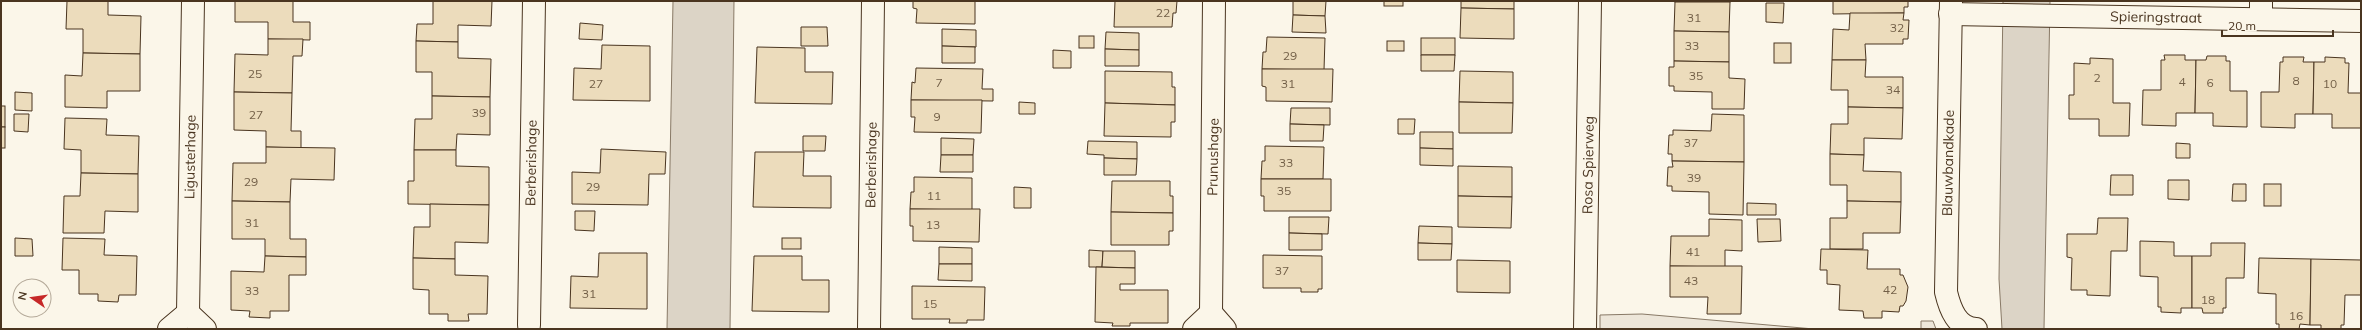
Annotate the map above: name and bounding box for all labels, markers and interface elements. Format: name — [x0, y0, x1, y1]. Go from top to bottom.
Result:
house number: 22 — [1156, 5, 1170, 20]
street label: Spieringstraat — [2110, 7, 2202, 27]
house number: 31 — [1687, 10, 1701, 25]
scale bar — [2222, 12, 2333, 38]
text: 20 m — [2228, 18, 2256, 33]
house number: 32 — [1890, 20, 1904, 35]
house number: 33 — [1685, 38, 1699, 53]
house number: 29 — [1283, 48, 1297, 63]
house number: 25 — [248, 66, 262, 81]
house number: 35 — [1689, 68, 1703, 83]
house number: 2 — [2093, 70, 2101, 85]
house number: 8 — [2292, 73, 2300, 88]
house number: 4 — [2178, 74, 2186, 89]
house number: 7 — [935, 75, 943, 90]
house number: 6 — [2206, 75, 2214, 90]
house number: 27 — [589, 76, 603, 91]
house number: 31 — [1281, 76, 1295, 91]
house number: 10 — [2323, 76, 2337, 91]
house number: 34 — [1886, 82, 1900, 97]
house number: 39 — [472, 105, 486, 120]
house number: 27 — [249, 107, 263, 122]
house number: 9 — [933, 109, 941, 124]
street label: Blauwbandkade — [1938, 110, 1958, 216]
street label: Ligusterhage — [180, 115, 200, 199]
street label: Rosa Spierweg — [1578, 116, 1598, 214]
street label: Prunushage — [1203, 118, 1223, 196]
street label: Berberishage — [521, 120, 541, 206]
street label: Berberishage — [861, 122, 881, 208]
house number: 37 — [1684, 135, 1698, 150]
house number: 33 — [1279, 155, 1293, 170]
house number: 39 — [1687, 170, 1701, 185]
house number: 29 — [244, 174, 258, 189]
house number: 29 — [586, 179, 600, 194]
house number: 35 — [1277, 183, 1291, 198]
house number: 11 — [927, 188, 941, 203]
house number: 31 — [245, 215, 259, 230]
house number: 13 — [926, 217, 940, 232]
house number: 41 — [1686, 244, 1700, 259]
house number: 37 — [1275, 263, 1289, 278]
house number: 43 — [1684, 273, 1698, 288]
north arrow — [12, 278, 52, 318]
house number: 42 — [1883, 282, 1897, 297]
house number: 33 — [245, 283, 259, 298]
house number: 31 — [582, 286, 596, 301]
text: N — [15, 290, 30, 301]
house number: 18 — [2201, 292, 2215, 307]
house number: 15 — [923, 296, 937, 311]
house number: 16 — [2289, 308, 2303, 323]

